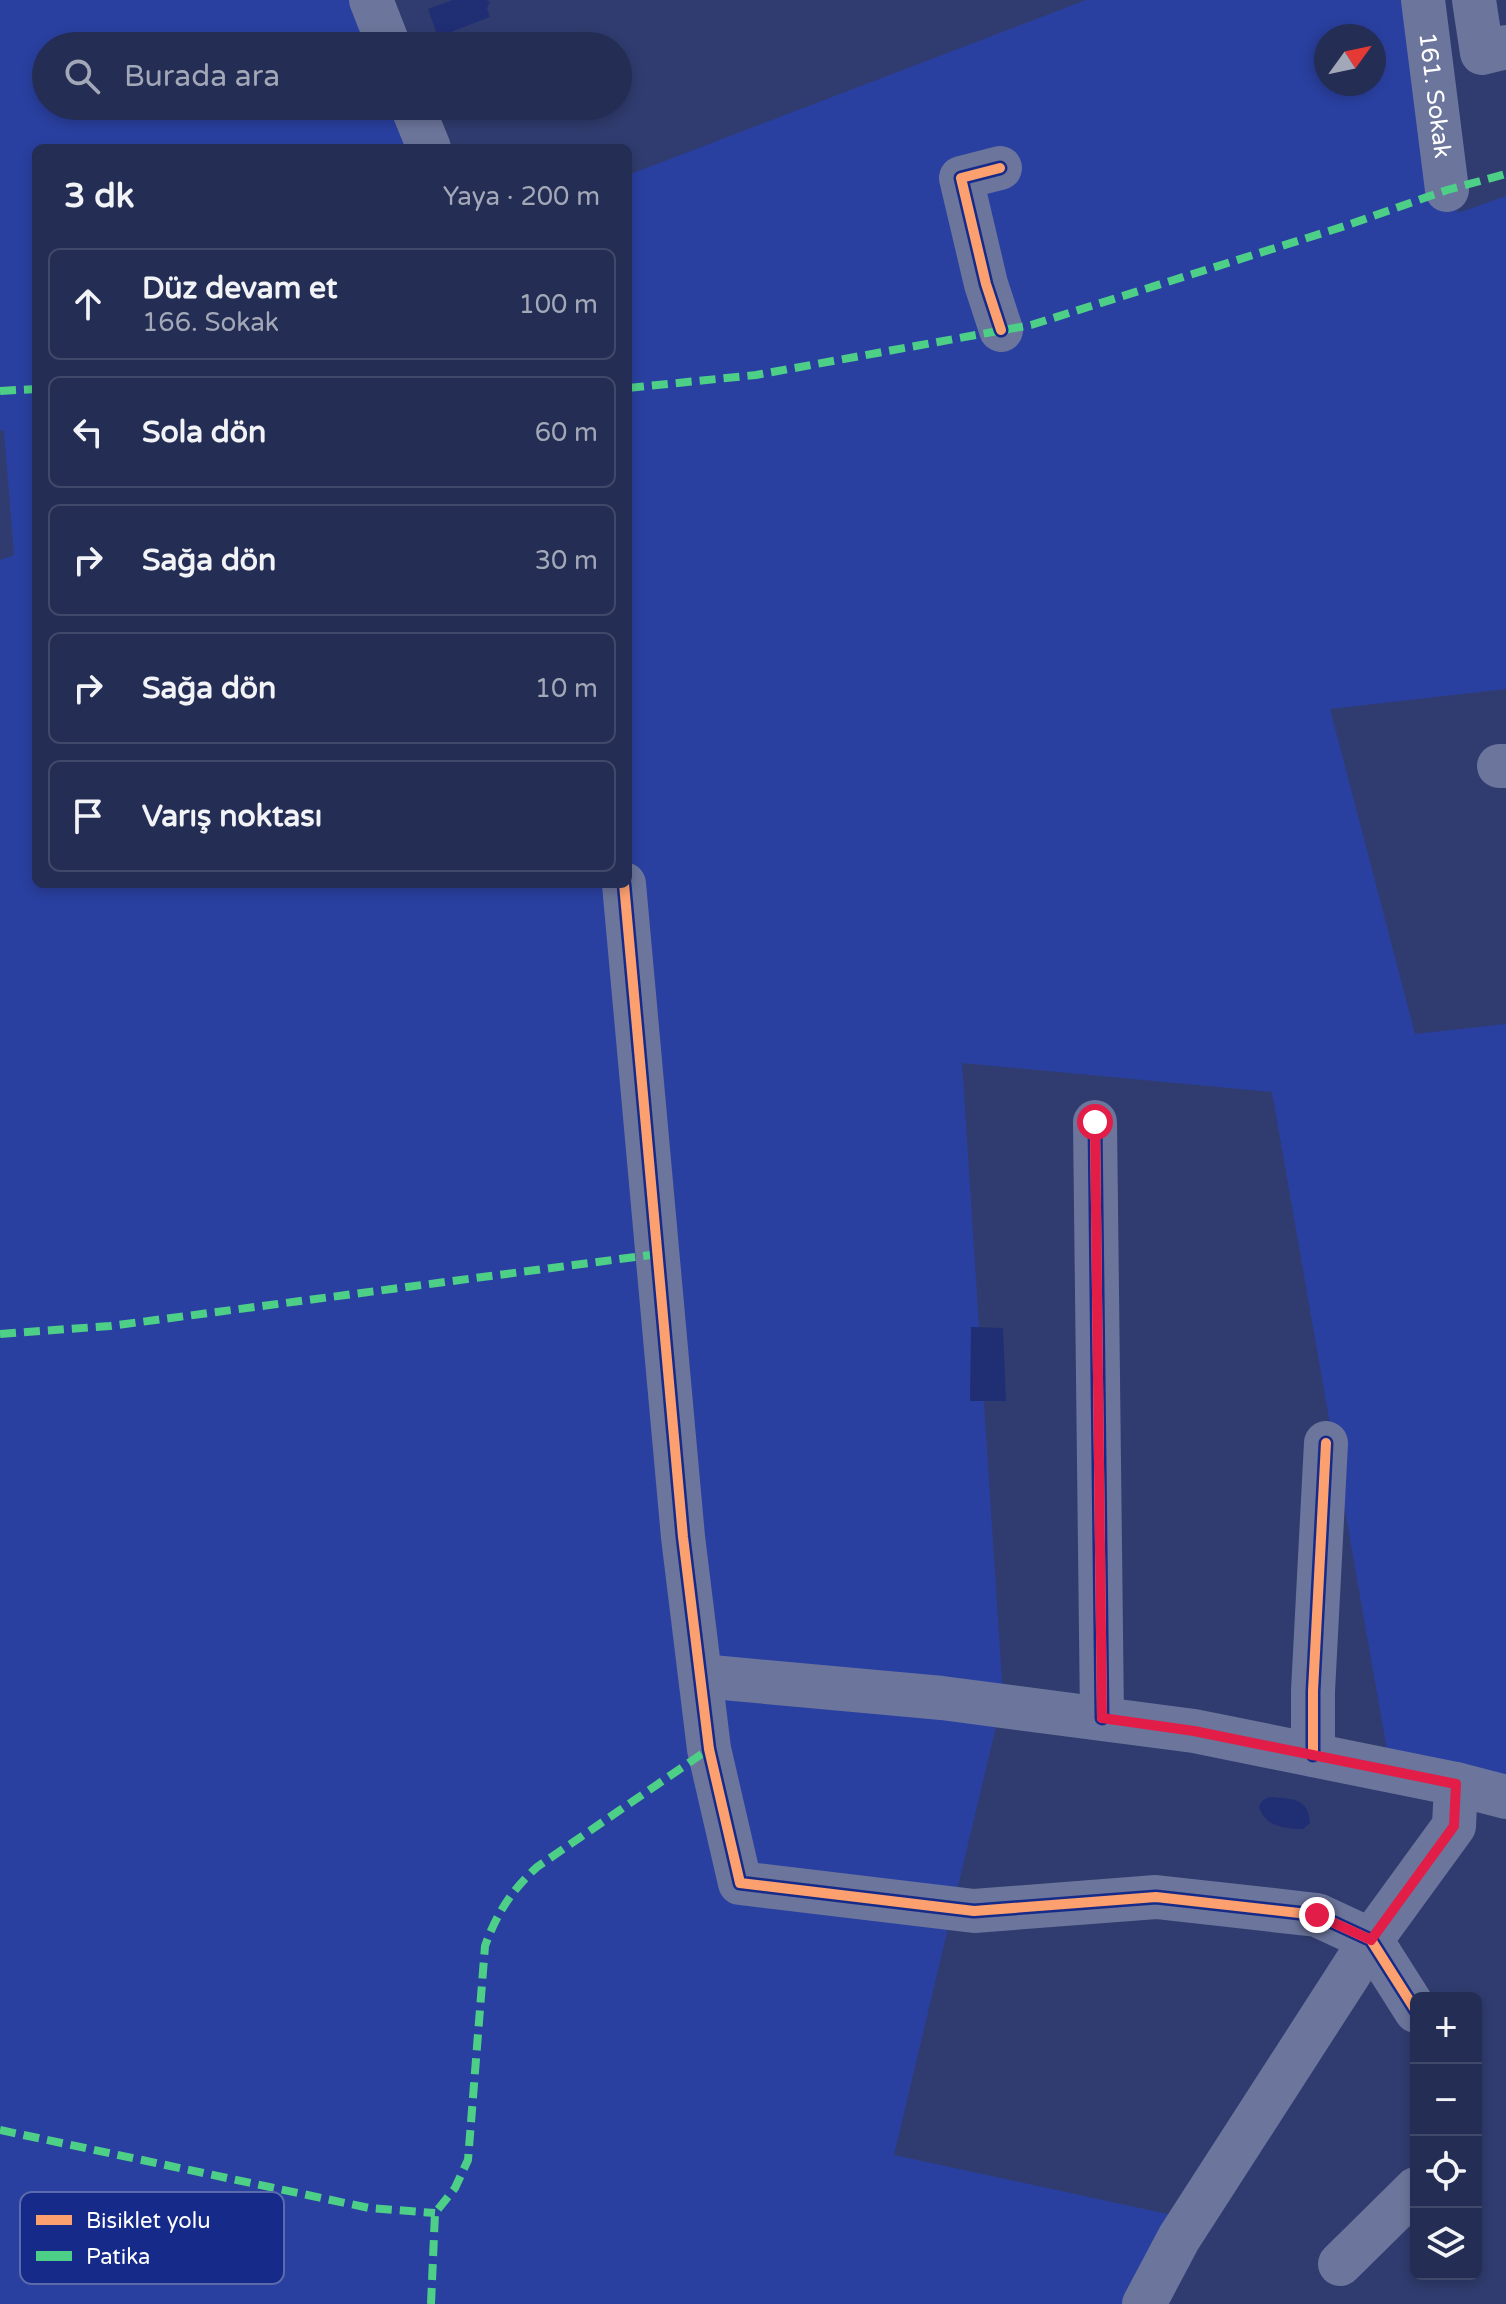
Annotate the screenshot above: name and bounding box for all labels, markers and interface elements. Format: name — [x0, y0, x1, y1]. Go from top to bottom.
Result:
north arrow — [1314, 24, 1386, 96]
street label: 161. Sokak — [1413, 31, 1457, 160]
search box — [32, 32, 632, 120]
icon: search — [60, 54, 104, 98]
text: Burada ara — [124, 58, 280, 95]
text: 3 dk — [64, 176, 134, 217]
text: Yaya · 200 m — [443, 181, 600, 212]
text: Düz devam et — [142, 270, 337, 307]
icon: ahead — [66, 282, 110, 326]
text: 100 m — [518, 289, 598, 320]
text: 166. Sokak — [142, 307, 279, 338]
icon: left — [66, 410, 110, 454]
text: Sola dön — [142, 414, 266, 451]
text: 60 m — [535, 417, 598, 448]
icon: right — [66, 538, 110, 582]
text: Sağa dön — [142, 542, 276, 579]
text: 30 m — [535, 545, 598, 576]
icon: right — [66, 666, 110, 710]
text: Sağa dön — [142, 670, 276, 707]
text: 10 m — [535, 673, 598, 704]
icon: arrive — [66, 794, 110, 838]
text: Varış noktası — [142, 798, 322, 835]
route start — [1077, 1104, 1113, 1140]
route end — [1299, 1897, 1335, 1933]
map controls — [1410, 1992, 1482, 2280]
button: + — [1410, 1992, 1482, 2064]
button: − — [1410, 2064, 1482, 2136]
button: locate — [1410, 2136, 1482, 2208]
legend — [20, 2192, 284, 2284]
text: Bisiklet yolu — [86, 2208, 211, 2234]
button: layers — [1410, 2208, 1482, 2280]
text: Patika — [86, 2244, 150, 2270]

